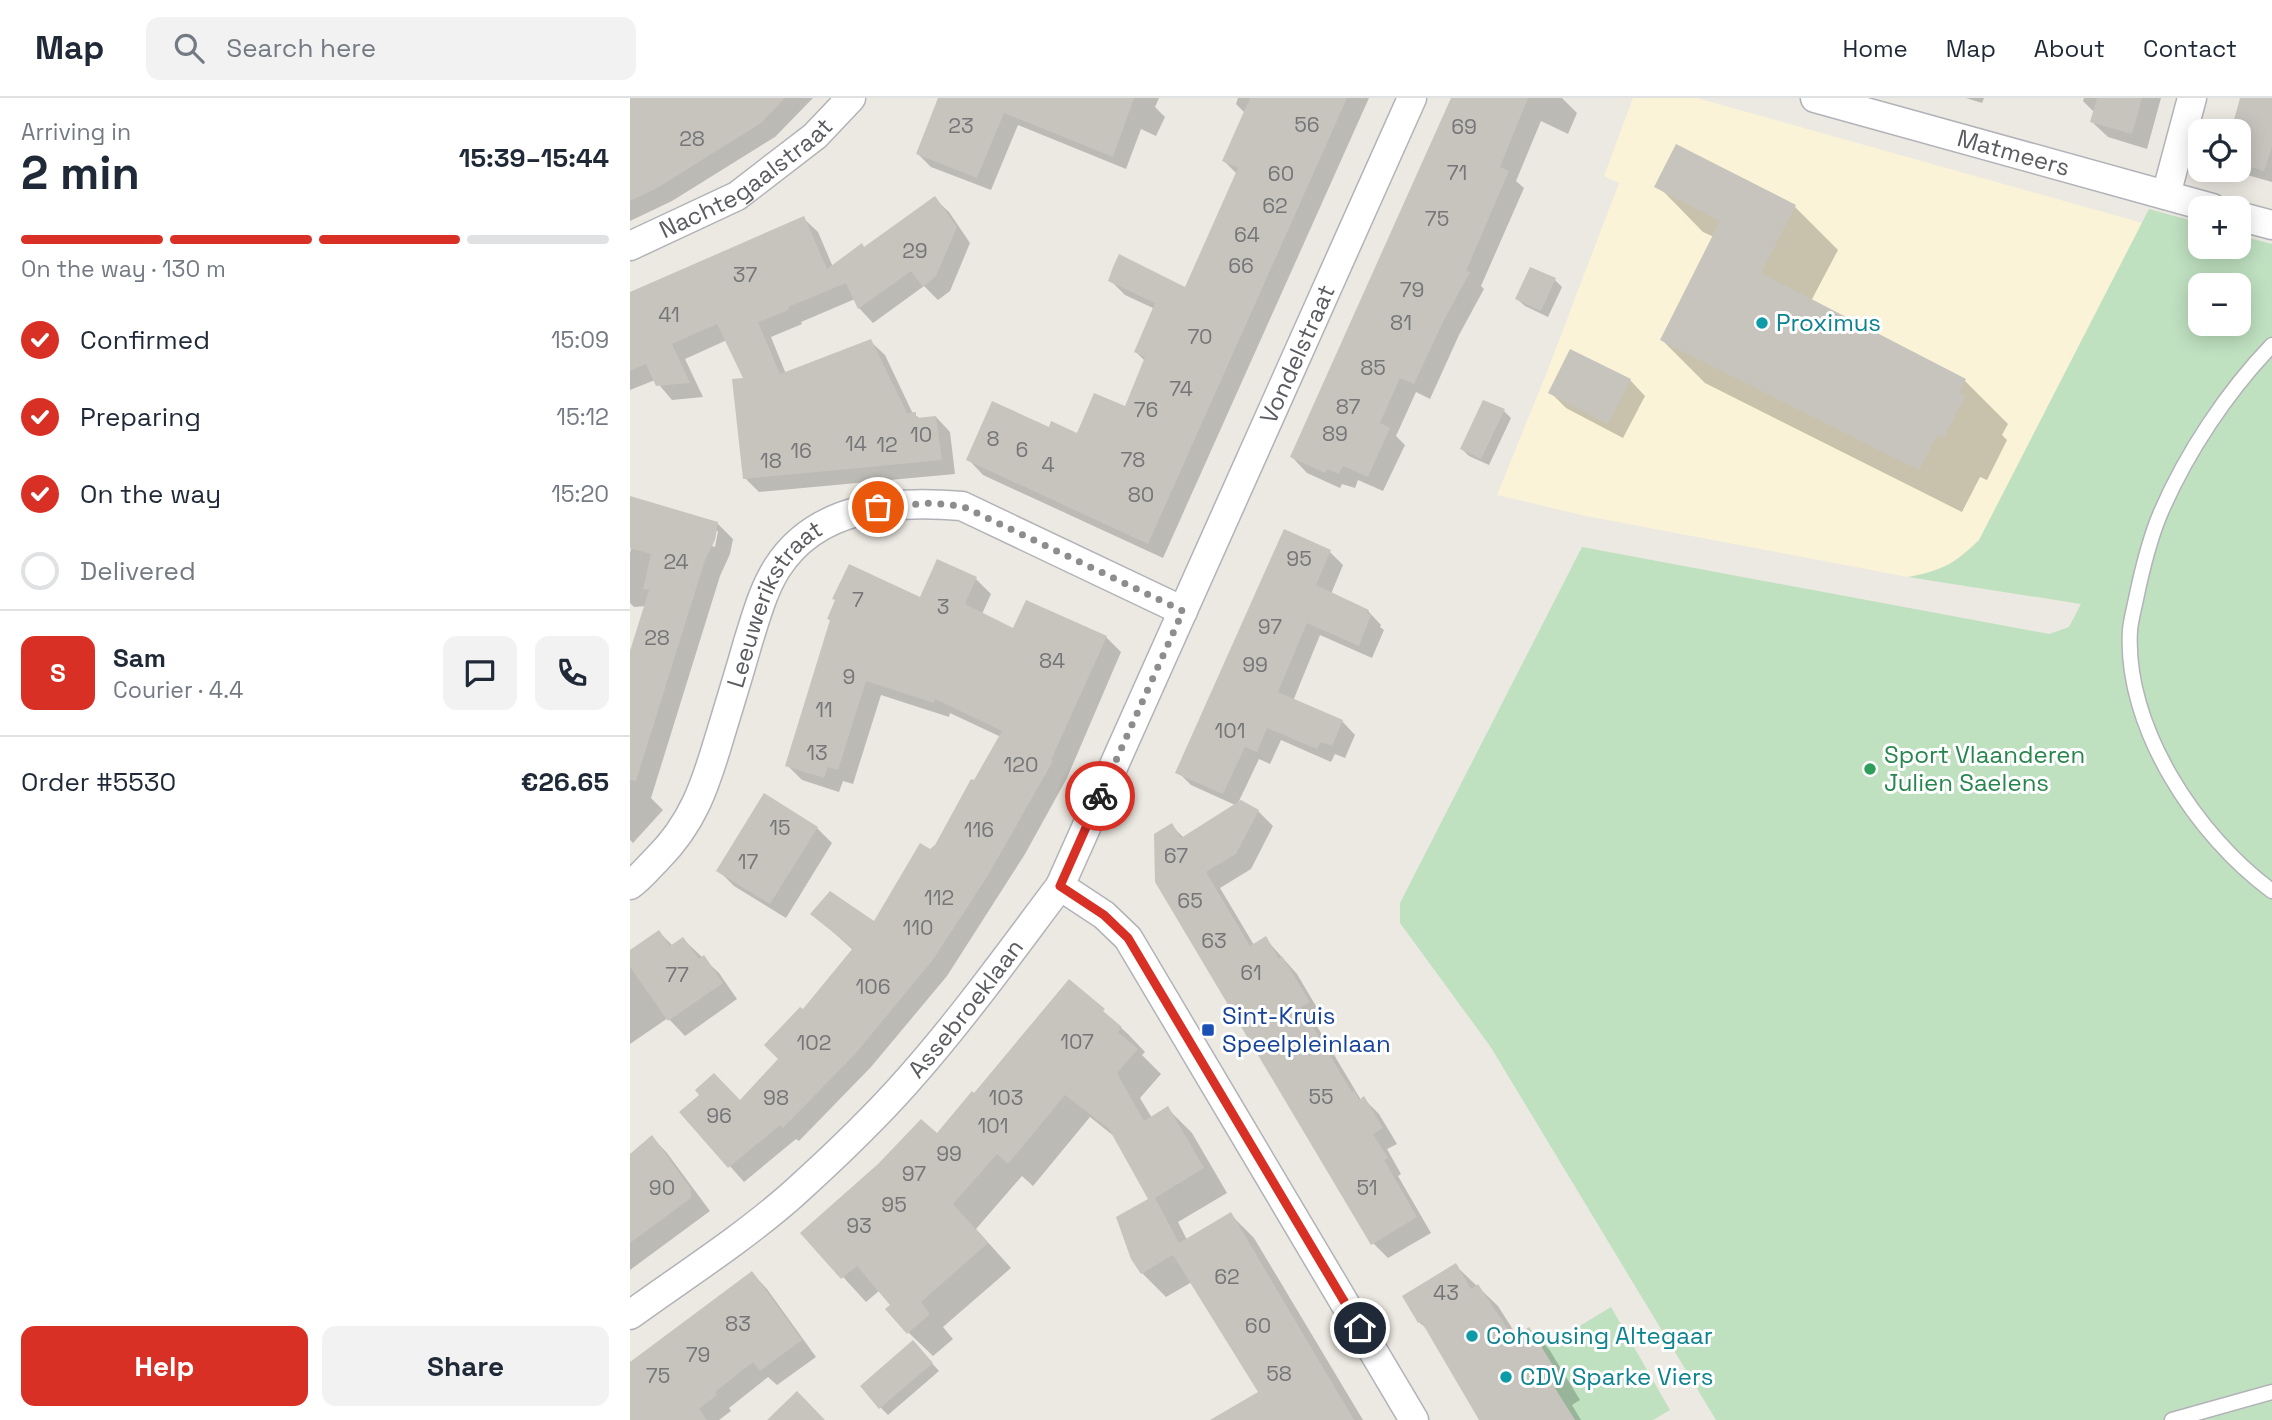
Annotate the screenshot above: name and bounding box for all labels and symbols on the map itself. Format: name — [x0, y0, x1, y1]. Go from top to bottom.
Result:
street label: Nachtegaalstraat — [654, 111, 839, 245]
house number: 56 — [1294, 111, 1320, 138]
house number: 23 — [948, 112, 974, 139]
house number: 69 — [1451, 113, 1477, 140]
street label: Matmeers — [1954, 122, 2073, 183]
house number: 28 — [679, 125, 705, 152]
house number: 71 — [1447, 159, 1467, 186]
house number: 60 — [1268, 160, 1294, 187]
house number: 62 — [1262, 192, 1288, 219]
house number: 75 — [1425, 205, 1449, 232]
house number: 64 — [1234, 221, 1260, 248]
house number: 29 — [902, 237, 928, 264]
house number: 66 — [1228, 252, 1254, 279]
house number: 37 — [733, 261, 757, 288]
house number: 79 — [1400, 276, 1424, 303]
street label: Vondelstraat — [1253, 280, 1342, 428]
house number: 41 — [658, 301, 680, 328]
place label: Proximus — [1776, 307, 1881, 338]
house number: 81 — [1390, 309, 1412, 336]
marker: Proximus — [1754, 315, 1770, 331]
house number: 70 — [1187, 323, 1213, 350]
house number: 85 — [1360, 354, 1386, 381]
house number: 74 — [1169, 375, 1193, 402]
house number: 87 — [1336, 393, 1360, 420]
house number: 76 — [1134, 396, 1158, 423]
house number: 89 — [1322, 420, 1348, 447]
house number: 10 — [910, 421, 932, 448]
house number: 8 — [986, 425, 1000, 452]
house number: 14 — [845, 430, 867, 457]
house number: 12 — [876, 431, 898, 458]
house number: 6 — [1016, 436, 1028, 463]
house number: 16 — [790, 437, 812, 464]
house number: 78 — [1121, 446, 1145, 473]
house number: 18 — [760, 447, 782, 474]
house number: 4 — [1041, 451, 1055, 478]
pin — [848, 477, 908, 537]
house number: 80 — [1128, 481, 1154, 508]
street label: Leeuwerikstraat — [719, 513, 828, 691]
house number: 95 — [1286, 545, 1312, 572]
house number: 24 — [663, 548, 689, 575]
house number: 7 — [852, 586, 864, 613]
house number: 3 — [937, 593, 949, 620]
house number: 97 — [1258, 613, 1282, 640]
house number: 28 — [644, 624, 670, 651]
house number: 84 — [1039, 647, 1065, 674]
house number: 99 — [1242, 651, 1268, 678]
house number: 9 — [843, 663, 855, 690]
house number: 11 — [815, 696, 833, 723]
house number: 101 — [1214, 717, 1246, 744]
house number: 13 — [806, 739, 828, 766]
place label: Sport Vlaanderen Julien Saelens — [1884, 739, 2085, 798]
house number: 120 — [1004, 751, 1038, 778]
courier — [1065, 761, 1135, 831]
marker: Sport Vlaanderen Julien Saelens — [1862, 761, 1878, 777]
house number: 15 — [769, 814, 791, 841]
house number: 116 — [964, 816, 994, 843]
house number: 67 — [1164, 842, 1188, 869]
house number: 17 — [738, 848, 758, 875]
house number: 112 — [924, 884, 954, 911]
house number: 65 — [1177, 887, 1203, 914]
house number: 110 — [902, 914, 934, 941]
house number: 63 — [1201, 927, 1227, 954]
street label: Assebroeklaan — [901, 933, 1030, 1084]
house number: 61 — [1240, 959, 1262, 986]
house number: 77 — [665, 961, 689, 988]
house number: 106 — [855, 973, 891, 1000]
place label: Sint-Kruis Speelpleinlaan — [1222, 1000, 1391, 1059]
marker: Sint-Kruis Speelpleinlaan — [1200, 1022, 1216, 1038]
house number: 107 — [1060, 1028, 1094, 1055]
house number: 102 — [797, 1029, 831, 1056]
house number: 55 — [1308, 1083, 1334, 1110]
house number: 98 — [763, 1084, 789, 1111]
house number: 103 — [989, 1084, 1023, 1111]
house number: 96 — [706, 1102, 732, 1129]
house number: 101 — [977, 1112, 1009, 1139]
house number: 99 — [936, 1140, 962, 1167]
house number: 97 — [902, 1160, 926, 1187]
house number: 90 — [649, 1174, 675, 1201]
house number: 51 — [1356, 1174, 1378, 1201]
house number: 95 — [881, 1191, 907, 1218]
house number: 93 — [846, 1212, 872, 1239]
house number: 62 — [1214, 1263, 1240, 1290]
house number: 43 — [1433, 1279, 1459, 1306]
pin — [1330, 1298, 1390, 1358]
house number: 83 — [725, 1310, 751, 1337]
house number: 60 — [1245, 1312, 1271, 1339]
place label: Cohousing Altegaar — [1486, 1320, 1713, 1351]
marker: Cohousing Altegaar — [1464, 1328, 1480, 1344]
house number: 79 — [686, 1341, 710, 1368]
house number: 58 — [1266, 1360, 1292, 1387]
place label: CDV Sparke Viers — [1520, 1361, 1713, 1392]
house number: 75 — [646, 1362, 670, 1389]
marker: CDV Sparke Viers — [1498, 1369, 1514, 1385]

